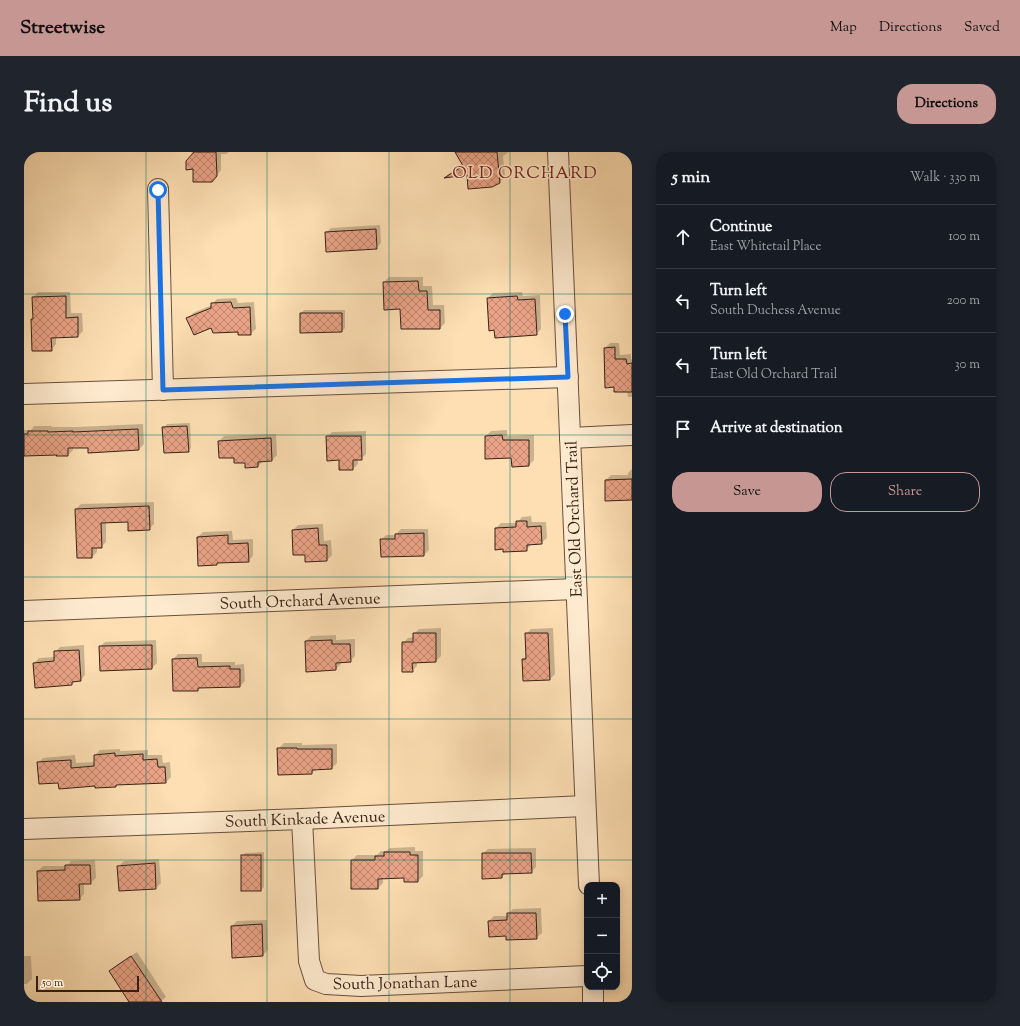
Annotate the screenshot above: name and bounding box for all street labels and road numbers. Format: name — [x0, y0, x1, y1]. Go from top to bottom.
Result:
street label: East Old Orchard Trail — [561, 440, 590, 598]
street label: South Orchard Avenue — [219, 588, 381, 617]
street label: South Kinkade Avenue — [225, 806, 386, 835]
street label: South Jonathan Lane — [332, 972, 478, 997]

